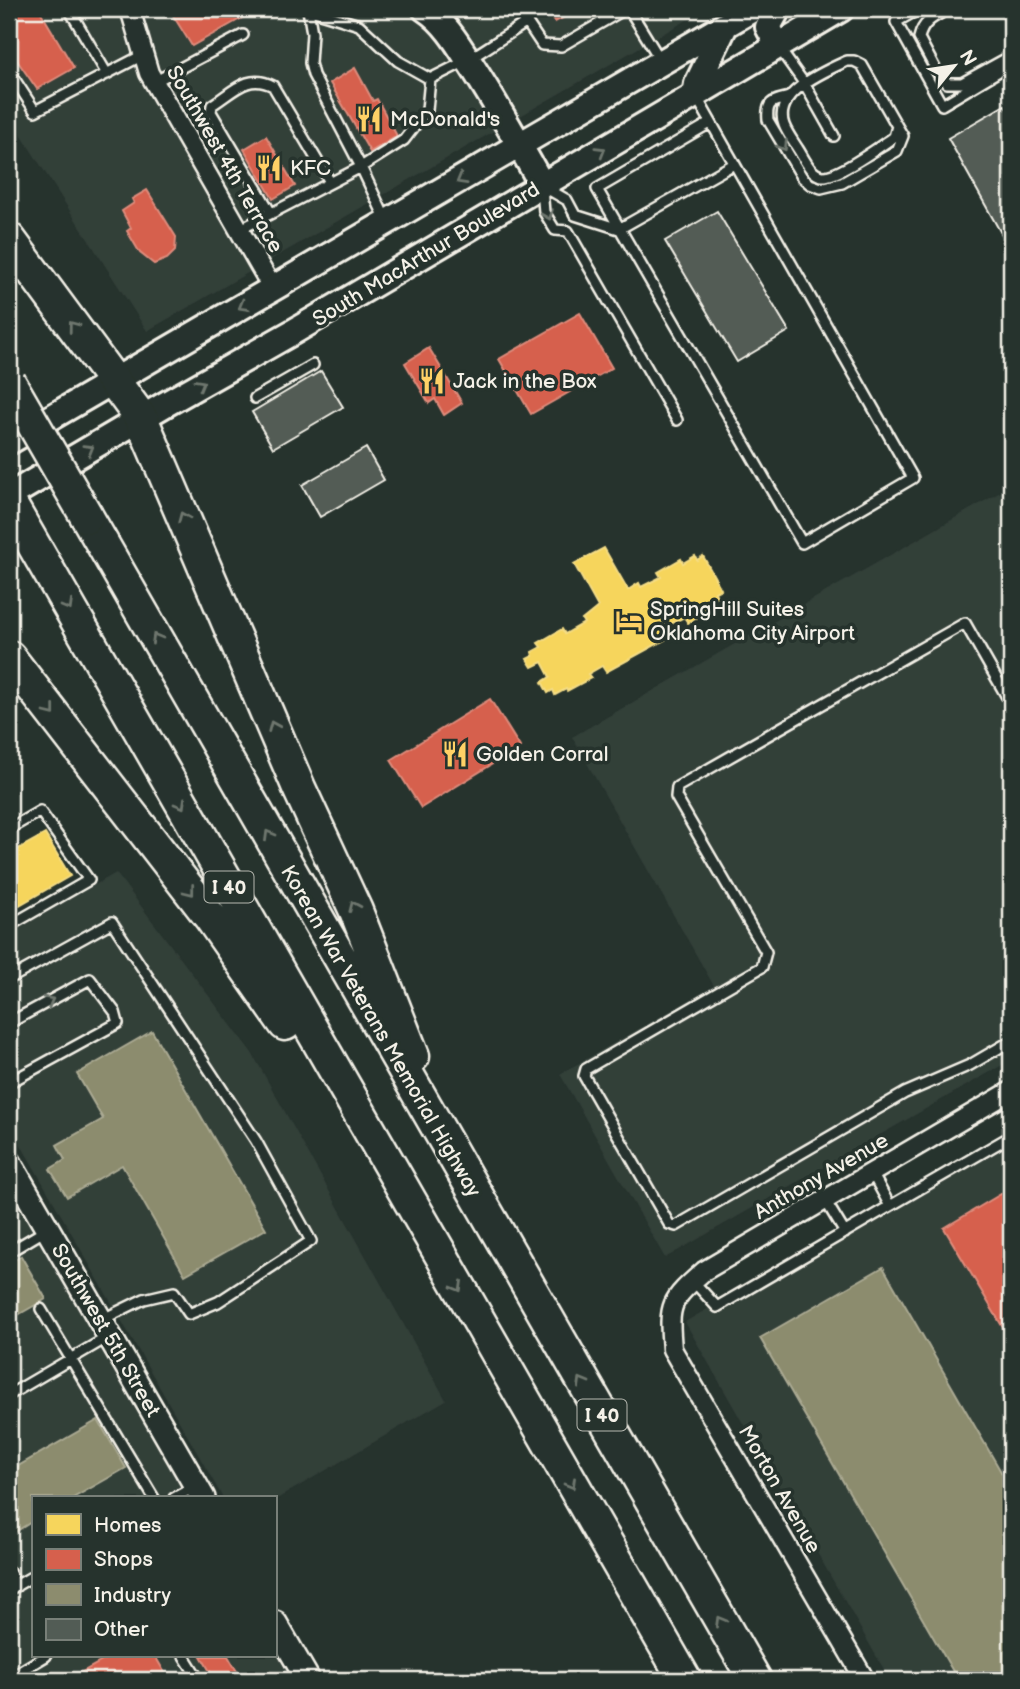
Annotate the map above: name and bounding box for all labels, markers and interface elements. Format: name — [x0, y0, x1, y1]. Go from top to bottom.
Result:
north arrow — [918, 32, 988, 102]
text: N — [954, 46, 981, 70]
street label: Southwest 4th Terrace — [161, 61, 288, 257]
restaurant icon: McDonald's — [354, 104, 384, 134]
place label: McDonald's — [390, 107, 500, 132]
one-way arrow — [774, 139, 787, 152]
one-way arrow — [593, 146, 606, 159]
restaurant icon: KFC — [254, 153, 284, 183]
place label: KFC — [290, 156, 331, 181]
one-way arrow — [455, 172, 468, 185]
street label: South MacArthur Boulevard — [308, 177, 544, 332]
one-way arrow — [539, 208, 553, 220]
one-way arrow — [237, 298, 250, 311]
one-way arrow — [69, 321, 81, 334]
restaurant icon: Jack in the Box — [417, 366, 447, 396]
place label: Jack in the Box — [453, 369, 597, 394]
one-way arrow — [192, 379, 205, 392]
one-way arrow — [81, 444, 94, 457]
one-way arrow — [177, 511, 191, 523]
place label: SpringHill Suites Oklahoma City Airport — [650, 597, 856, 646]
one-way arrow — [60, 599, 73, 612]
hotel icon: SpringHill Suites Oklahoma City Airport — [614, 606, 644, 636]
one-way arrow — [151, 632, 164, 645]
one-way arrow — [42, 703, 55, 716]
one-way arrow — [267, 720, 281, 732]
restaurant icon: Golden Corral — [440, 739, 470, 769]
place label: Golden Corral — [476, 742, 608, 767]
one-way arrow — [173, 797, 186, 809]
one-way arrow — [264, 830, 277, 842]
street label: Korean War Veterans Memorial Highway — [275, 861, 486, 1202]
road number: I 40 — [204, 872, 254, 902]
one-way arrow — [181, 883, 194, 896]
one-way arrow — [348, 901, 362, 913]
one-way arrow — [42, 996, 55, 1009]
street label: Anthony Avenue — [750, 1128, 893, 1225]
street label: Southwest 5th Street — [46, 1239, 166, 1422]
one-way arrow — [449, 1279, 462, 1292]
one-way arrow — [578, 1376, 591, 1389]
road number: I 40 — [578, 1400, 626, 1430]
street label: Morton Avenue — [733, 1421, 826, 1558]
one-way arrow — [563, 1476, 576, 1489]
legend — [32, 1496, 276, 1658]
text: Homes — [94, 1513, 162, 1538]
text: Shops — [94, 1547, 153, 1572]
text: Industry — [94, 1583, 172, 1608]
one-way arrow — [716, 1616, 729, 1629]
text: Other — [94, 1617, 149, 1642]

